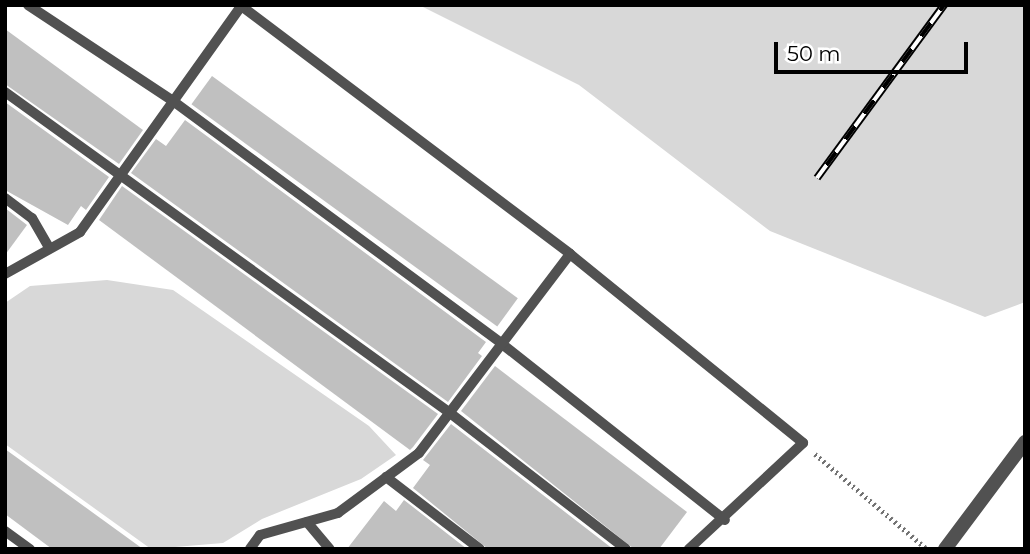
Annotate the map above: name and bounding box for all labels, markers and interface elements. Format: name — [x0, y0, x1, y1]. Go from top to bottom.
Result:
scale bar — [778, 28, 972, 72]
text: 50 m — [787, 41, 841, 66]

